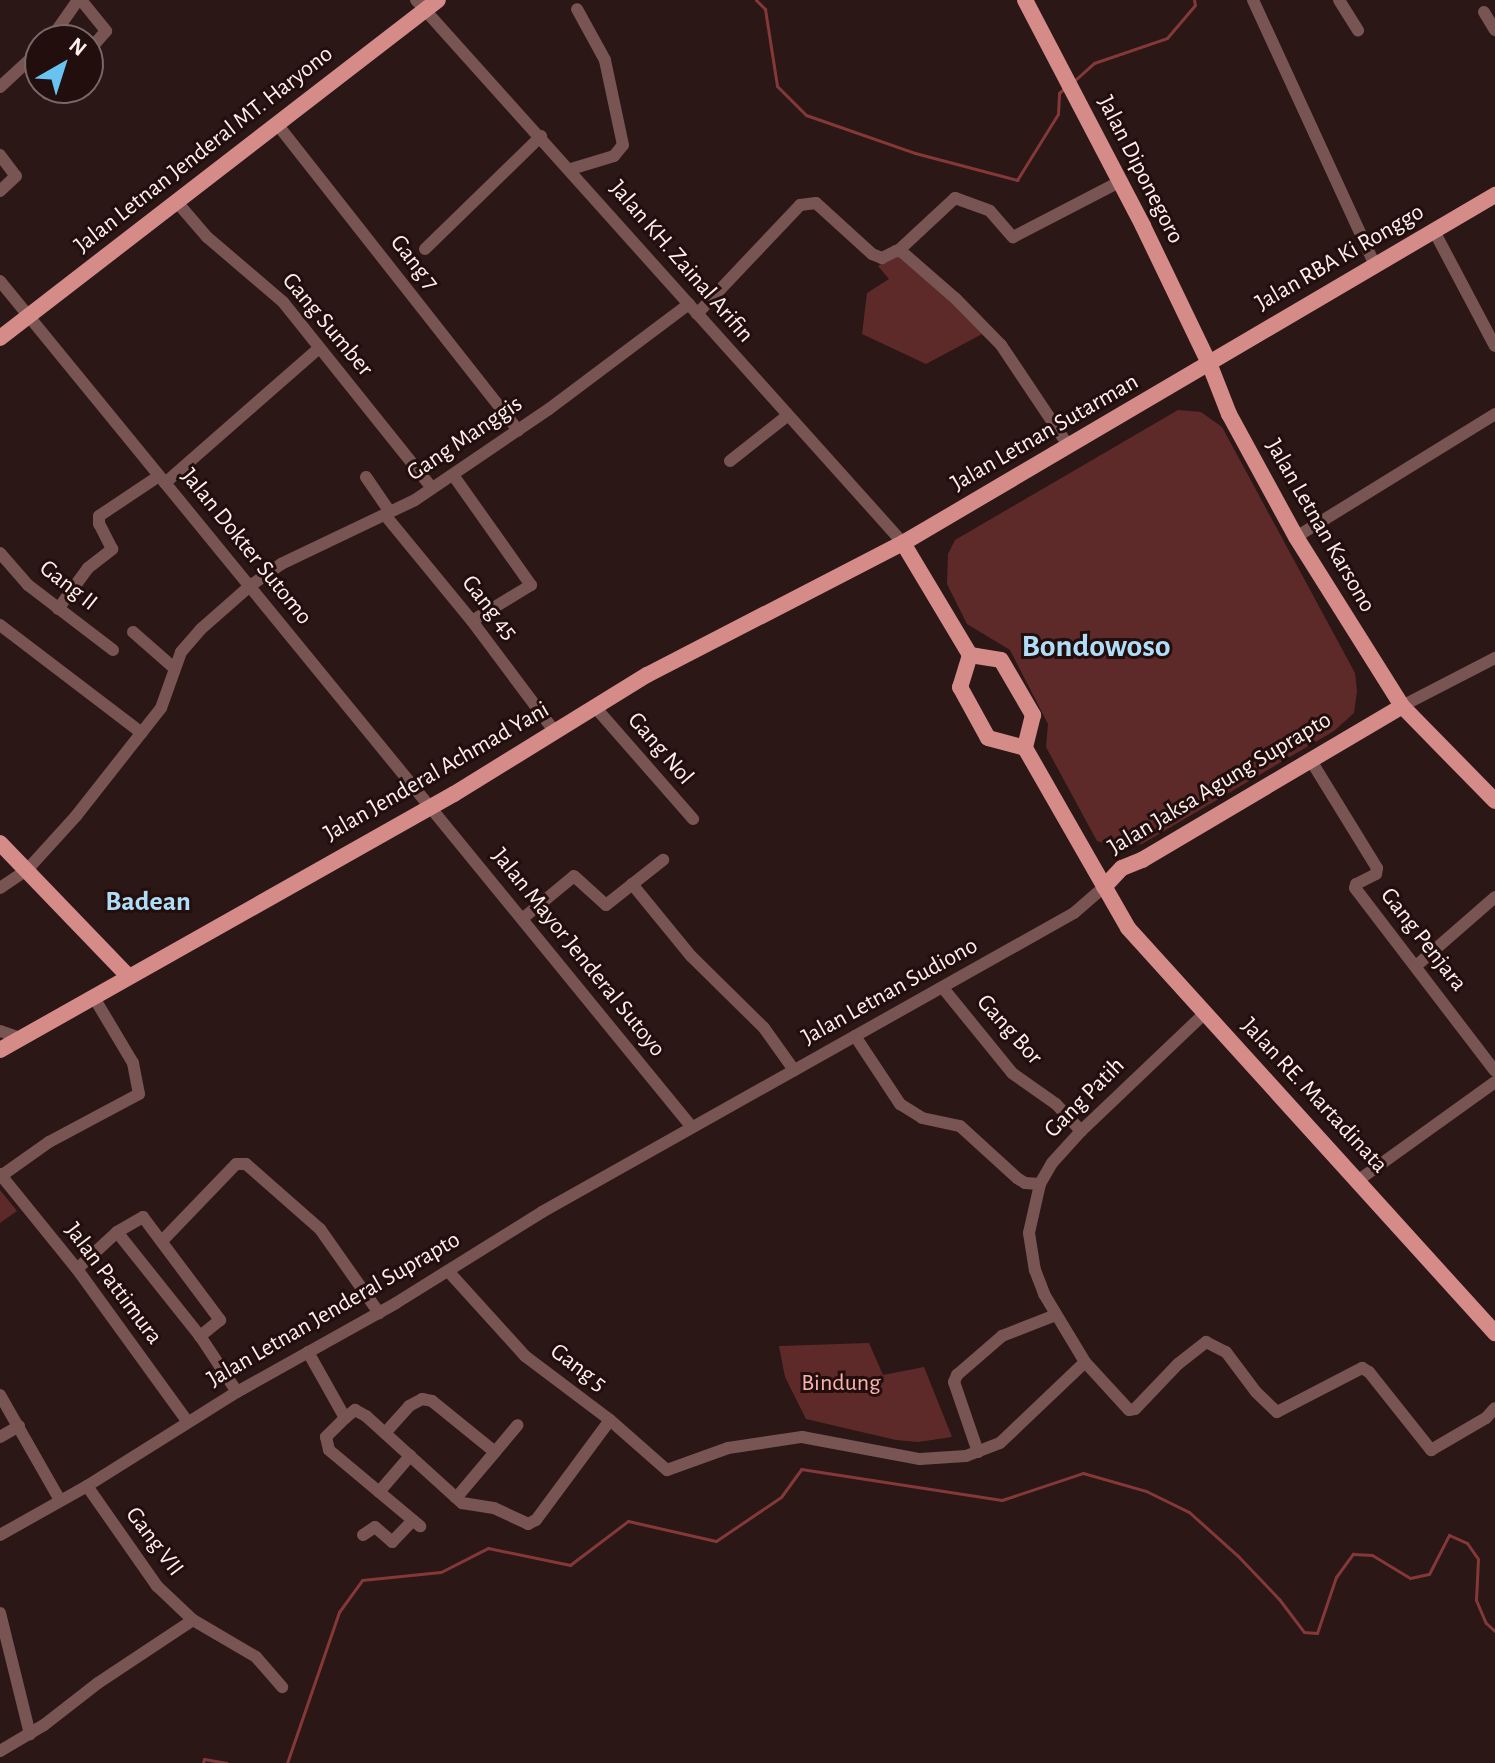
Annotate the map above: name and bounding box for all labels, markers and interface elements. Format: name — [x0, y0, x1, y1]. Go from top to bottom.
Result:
north arrow — [24, 24, 104, 104]
text: N — [65, 34, 91, 60]
street label: Jalan Letnan Jenderal MT. Haryono — [69, 40, 339, 260]
street label: Jalan Diponegoro — [1090, 91, 1190, 249]
street label: Jalan KH. Zainal Arifin — [603, 175, 759, 349]
street label: Jalan RBA Ki Ronggo — [1251, 198, 1429, 318]
street label: Gang 7 — [383, 229, 445, 297]
street label: Gang Sumber — [275, 267, 379, 383]
street label: Jalan Letnan Sutarman — [946, 368, 1144, 498]
street label: Gang Manggis — [402, 390, 528, 488]
street label: Jalan Letnan Karsono — [1259, 434, 1381, 618]
street label: Jalan Dokter Sutomo — [174, 463, 318, 631]
street label: Gang II — [33, 554, 103, 618]
street label: Gang 45 — [455, 570, 523, 646]
district label: Bondowoso — [1022, 627, 1170, 665]
street label: Jalan Jenderal Achmad Yani — [319, 696, 555, 848]
street label: Jalan Jaksa Agung Suprapto — [1103, 706, 1337, 862]
street label: Gang Nol — [621, 707, 699, 791]
street label: Jalan Mayor Jenderal Sutoyo — [485, 843, 671, 1063]
street label: Gang Penjara — [1374, 882, 1472, 998]
district label: Badean — [105, 885, 191, 919]
street label: Jalan Letnan Sudiono — [797, 932, 983, 1052]
street label: Gang Bor — [970, 989, 1048, 1071]
street label: Jalan RE. Martadinata — [1235, 1012, 1393, 1180]
street label: Gang Patih — [1039, 1052, 1131, 1144]
street label: Jalan Pattimura — [58, 1217, 168, 1351]
street label: Jalan Letnan Jenderal Suprapto — [203, 1226, 465, 1394]
street label: Gang 5 — [544, 1338, 612, 1398]
park label: Bindung — [801, 1370, 881, 1398]
street label: Gang VII — [119, 1502, 189, 1582]

